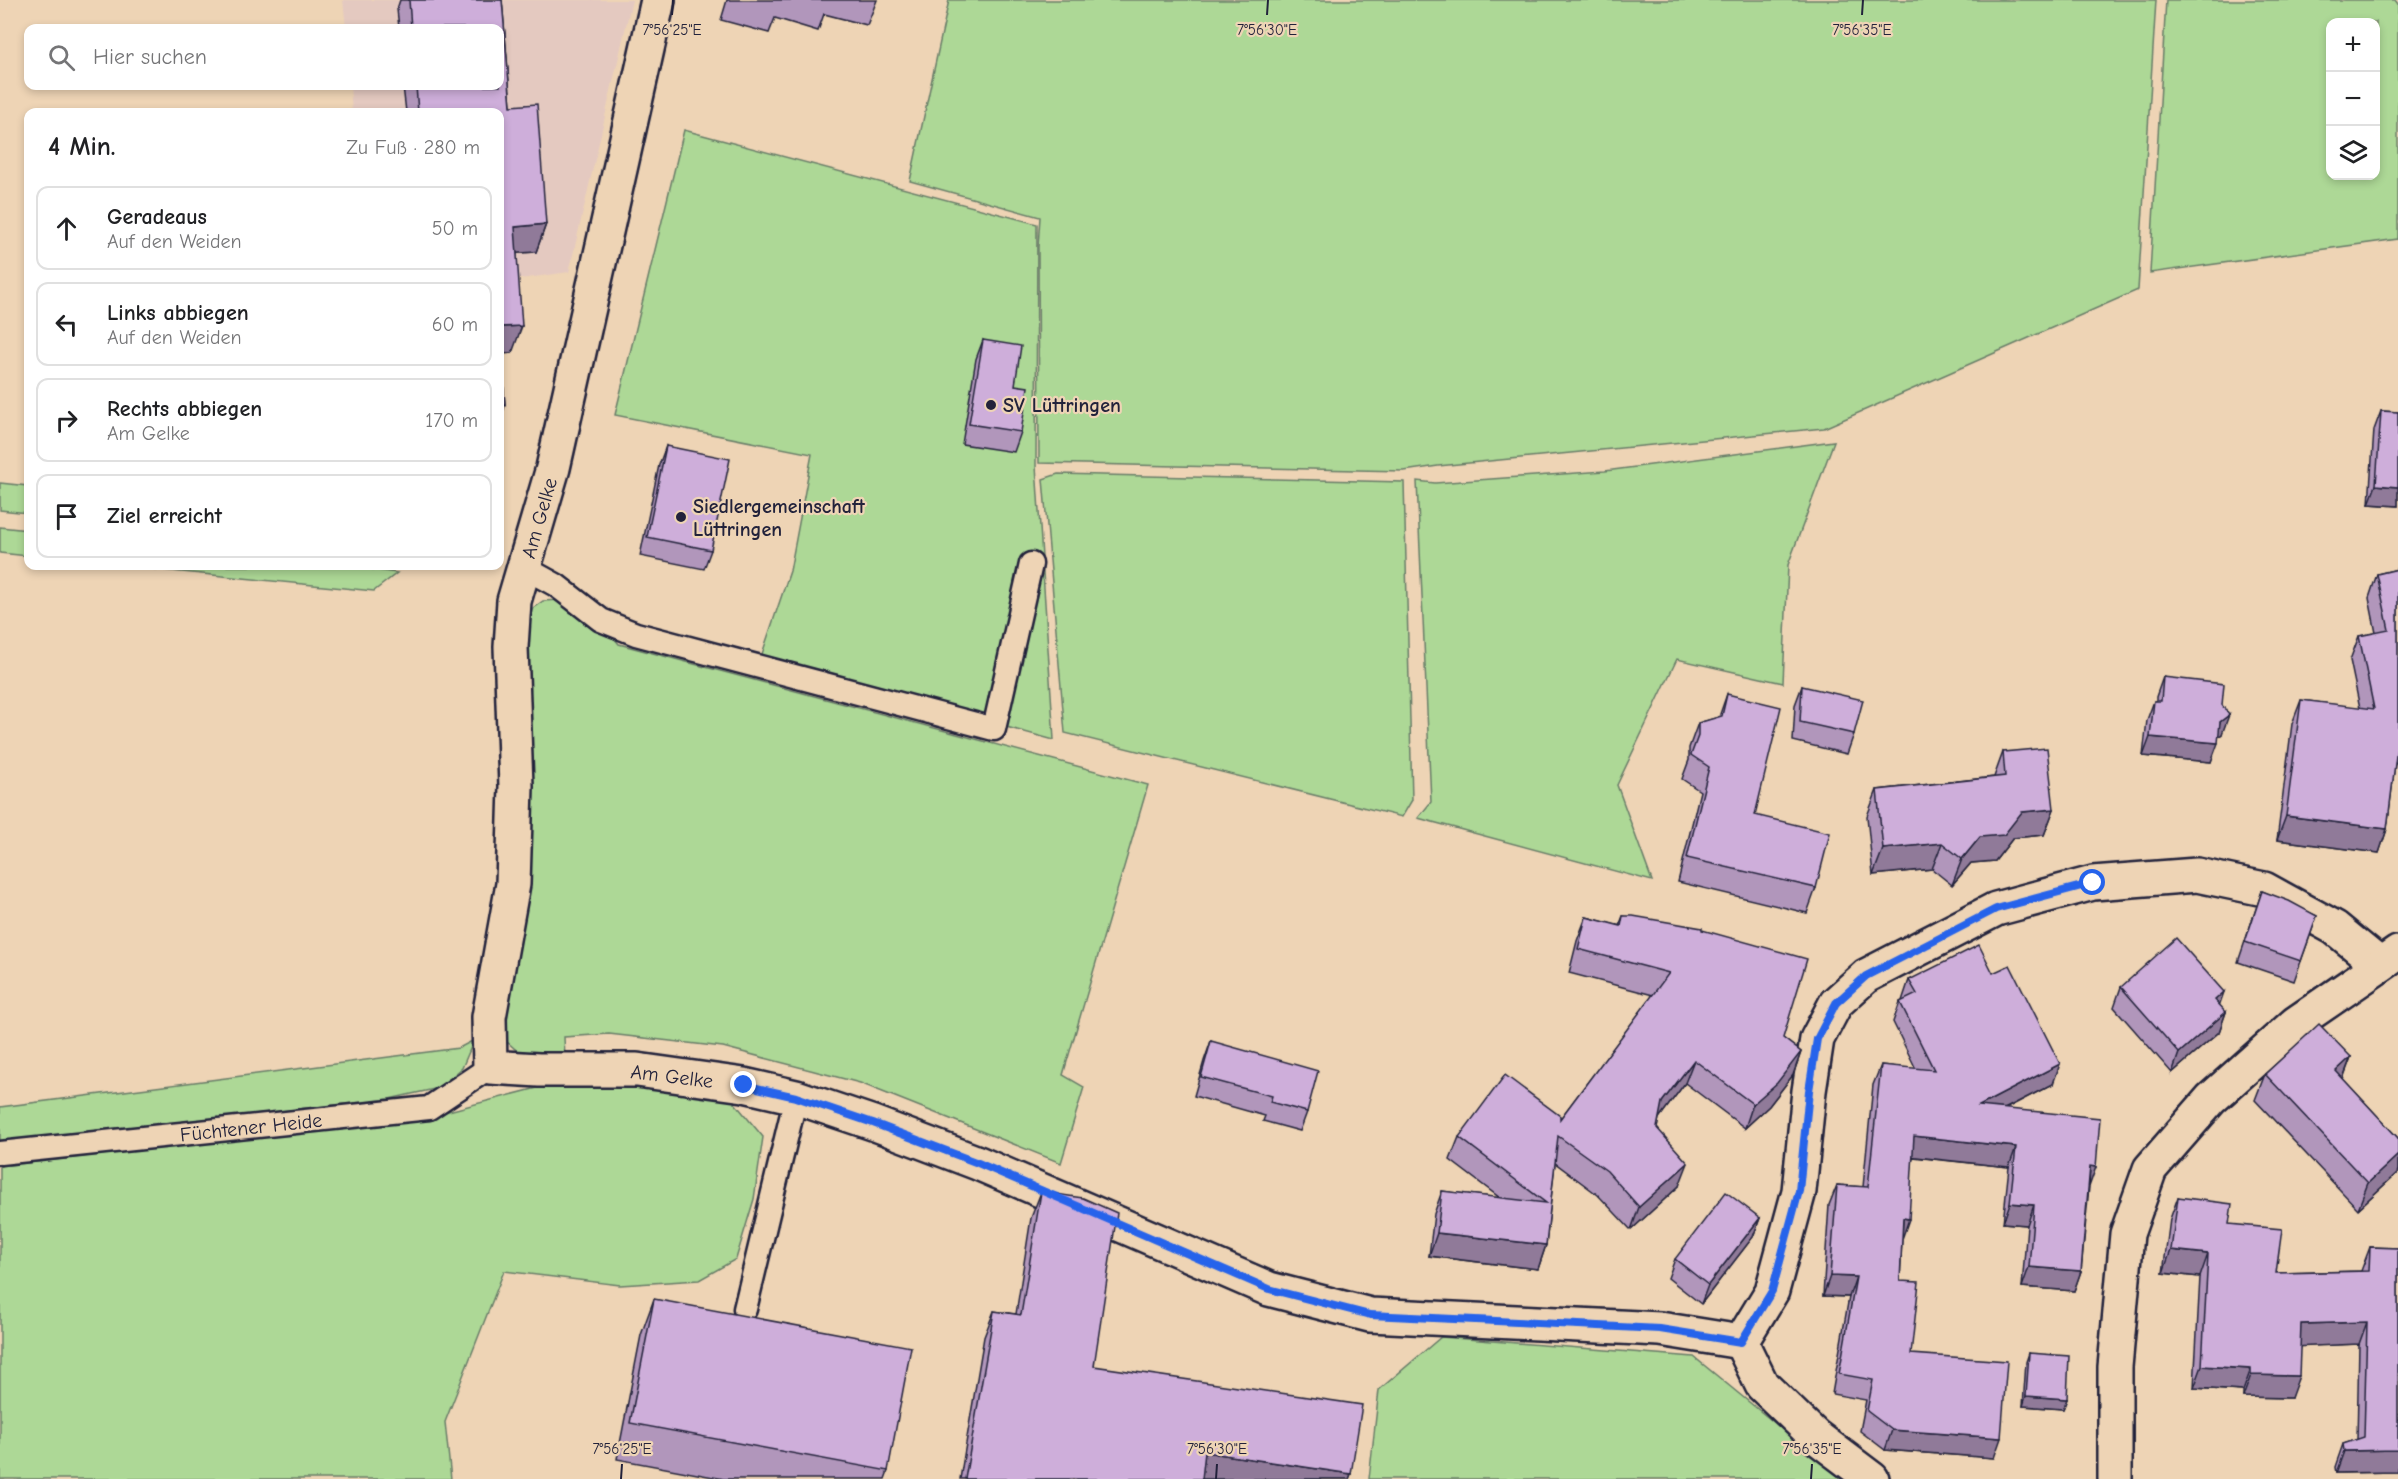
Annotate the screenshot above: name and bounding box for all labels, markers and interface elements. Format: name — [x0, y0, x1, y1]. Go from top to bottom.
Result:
map controls — [2326, 18, 2380, 180]
button: + — [2326, 18, 2380, 72]
text: 7°56'25"E — [642, 21, 702, 39]
text: 7°56'30"E — [1237, 21, 1297, 39]
text: 7°56'35"E — [1833, 21, 1891, 39]
search box — [24, 24, 504, 90]
icon: search — [45, 41, 78, 74]
text: Hier suchen — [93, 44, 207, 70]
button: − — [2326, 72, 2380, 126]
button: layers — [2326, 126, 2380, 180]
text: 4 Min. — [48, 132, 116, 162]
text: Zu Fuß · 280 m — [346, 136, 480, 159]
text: Geradeaus — [107, 204, 207, 230]
icon: ahead — [50, 212, 83, 245]
text: 50 m — [432, 217, 478, 240]
text: Auf den Weiden — [107, 230, 242, 253]
text: Links abbiegen — [107, 300, 249, 326]
icon: left — [50, 308, 83, 341]
text: 60 m — [432, 313, 478, 336]
text: Auf den Weiden — [107, 326, 242, 349]
place label: SV Lüttringen — [1003, 394, 1121, 417]
text: Rechts abbiegen — [107, 396, 262, 422]
marker: SV Lüttringen — [984, 398, 998, 412]
icon: right — [50, 404, 83, 437]
text: 170 m — [425, 409, 478, 432]
text: Am Gelke — [107, 422, 190, 445]
street label: Am Gelke — [517, 475, 562, 561]
place label: Siedlergemeinschaft Lüttringen — [693, 495, 865, 541]
icon: arrive — [50, 500, 83, 533]
text: Ziel erreicht — [107, 503, 222, 529]
marker: Siedlergemeinschaft Lüttringen — [674, 510, 688, 524]
route start — [2079, 869, 2105, 895]
street label: Am Gelke — [629, 1060, 714, 1093]
route end — [730, 1071, 756, 1097]
street label: Füchtener Heide — [179, 1109, 323, 1146]
text: 7°56'25"E — [592, 1440, 652, 1458]
text: 7°56'30"E — [1187, 1440, 1247, 1458]
text: 7°56'35"E — [1783, 1440, 1841, 1458]

